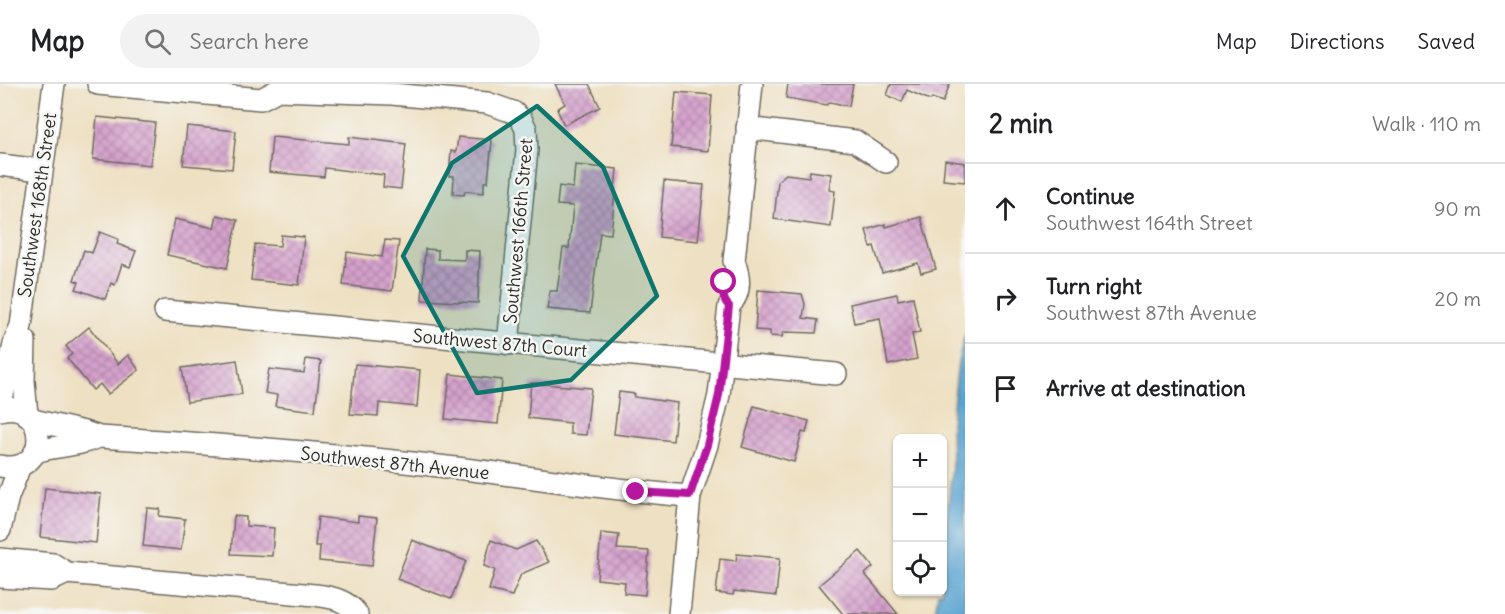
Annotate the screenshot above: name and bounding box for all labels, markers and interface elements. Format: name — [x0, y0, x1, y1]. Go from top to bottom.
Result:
search box — [120, 14, 540, 68]
text: Map — [30, 23, 84, 59]
icon: search — [141, 25, 174, 58]
text: Search here — [189, 27, 309, 55]
text: Map — [1216, 28, 1257, 55]
text: Directions — [1290, 28, 1384, 55]
text: Saved — [1417, 28, 1475, 55]
text: 2 min — [989, 107, 1053, 140]
street label: Southwest 168th Street — [13, 111, 61, 299]
text: Walk · 110 m — [1372, 111, 1481, 136]
street label: Southwest 166th Street — [498, 137, 538, 325]
text: Continue — [1046, 182, 1135, 210]
icon: ahead — [989, 192, 1022, 225]
text: 90 m — [1434, 196, 1481, 221]
text: Southwest 164th Street — [1046, 210, 1253, 235]
route start — [710, 268, 736, 294]
text: Turn right — [1046, 272, 1142, 300]
icon: right — [989, 282, 1022, 315]
text: 20 m — [1435, 286, 1481, 311]
text: Southwest 87th Avenue — [1046, 300, 1257, 325]
street label: Southwest 87th Court — [412, 324, 588, 362]
icon: arrive — [989, 372, 1022, 405]
text: Arrive at destination — [1046, 374, 1246, 402]
map controls — [893, 434, 947, 596]
button: + — [893, 434, 947, 488]
street label: Southwest 87th Avenue — [300, 442, 490, 484]
route end — [622, 478, 648, 504]
button: − — [893, 488, 947, 542]
button: locate — [893, 542, 947, 596]

